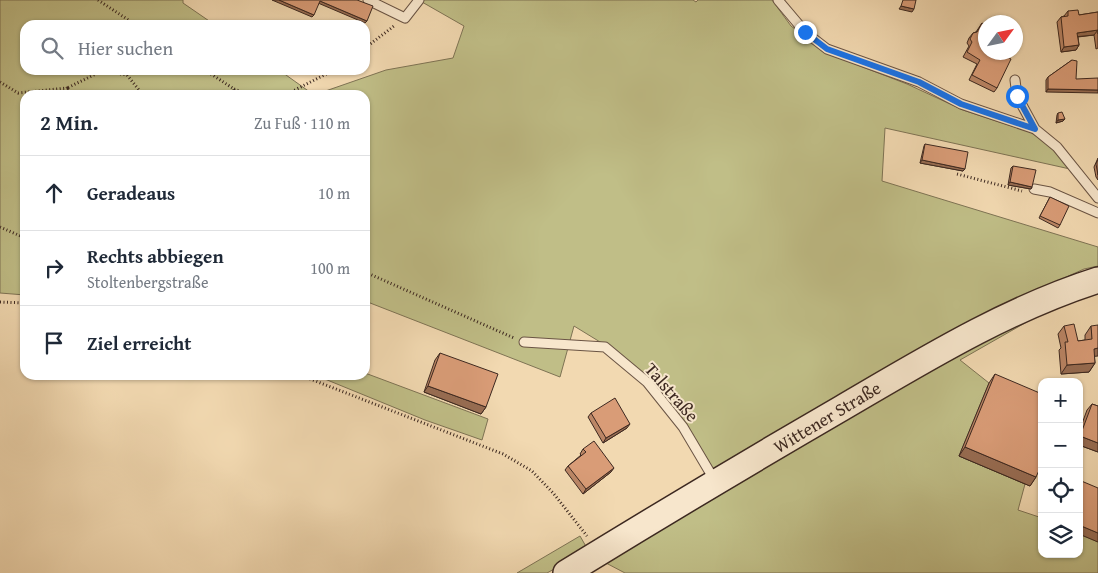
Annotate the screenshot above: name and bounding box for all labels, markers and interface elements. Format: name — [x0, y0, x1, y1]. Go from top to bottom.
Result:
north arrow — [978, 15, 1023, 60]
search box — [20, 20, 370, 75]
route end — [794, 21, 817, 44]
icon: search — [38, 34, 66, 62]
text: Hier suchen — [78, 34, 173, 62]
route start — [1006, 85, 1029, 108]
text: 2 Min. — [40, 107, 98, 138]
text: Zu Fuß · 110 m — [254, 111, 350, 135]
icon: ahead — [40, 179, 68, 207]
text: Geradeaus — [87, 179, 175, 207]
text: 10 m — [318, 181, 350, 205]
text: Rechts abbiegen — [87, 242, 224, 270]
icon: right — [40, 254, 68, 282]
text: 100 m — [310, 256, 350, 280]
text: Stoltenbergstraße — [87, 270, 209, 294]
icon: arrive — [40, 329, 68, 357]
text: Ziel erreicht — [87, 329, 191, 357]
street label: Talstraße — [638, 356, 706, 428]
street label: Wittener Straße — [768, 374, 886, 460]
map controls — [1038, 378, 1083, 558]
button: + — [1038, 378, 1083, 423]
button: − — [1038, 423, 1083, 468]
button: locate — [1038, 468, 1083, 513]
button: layers — [1038, 513, 1083, 558]

